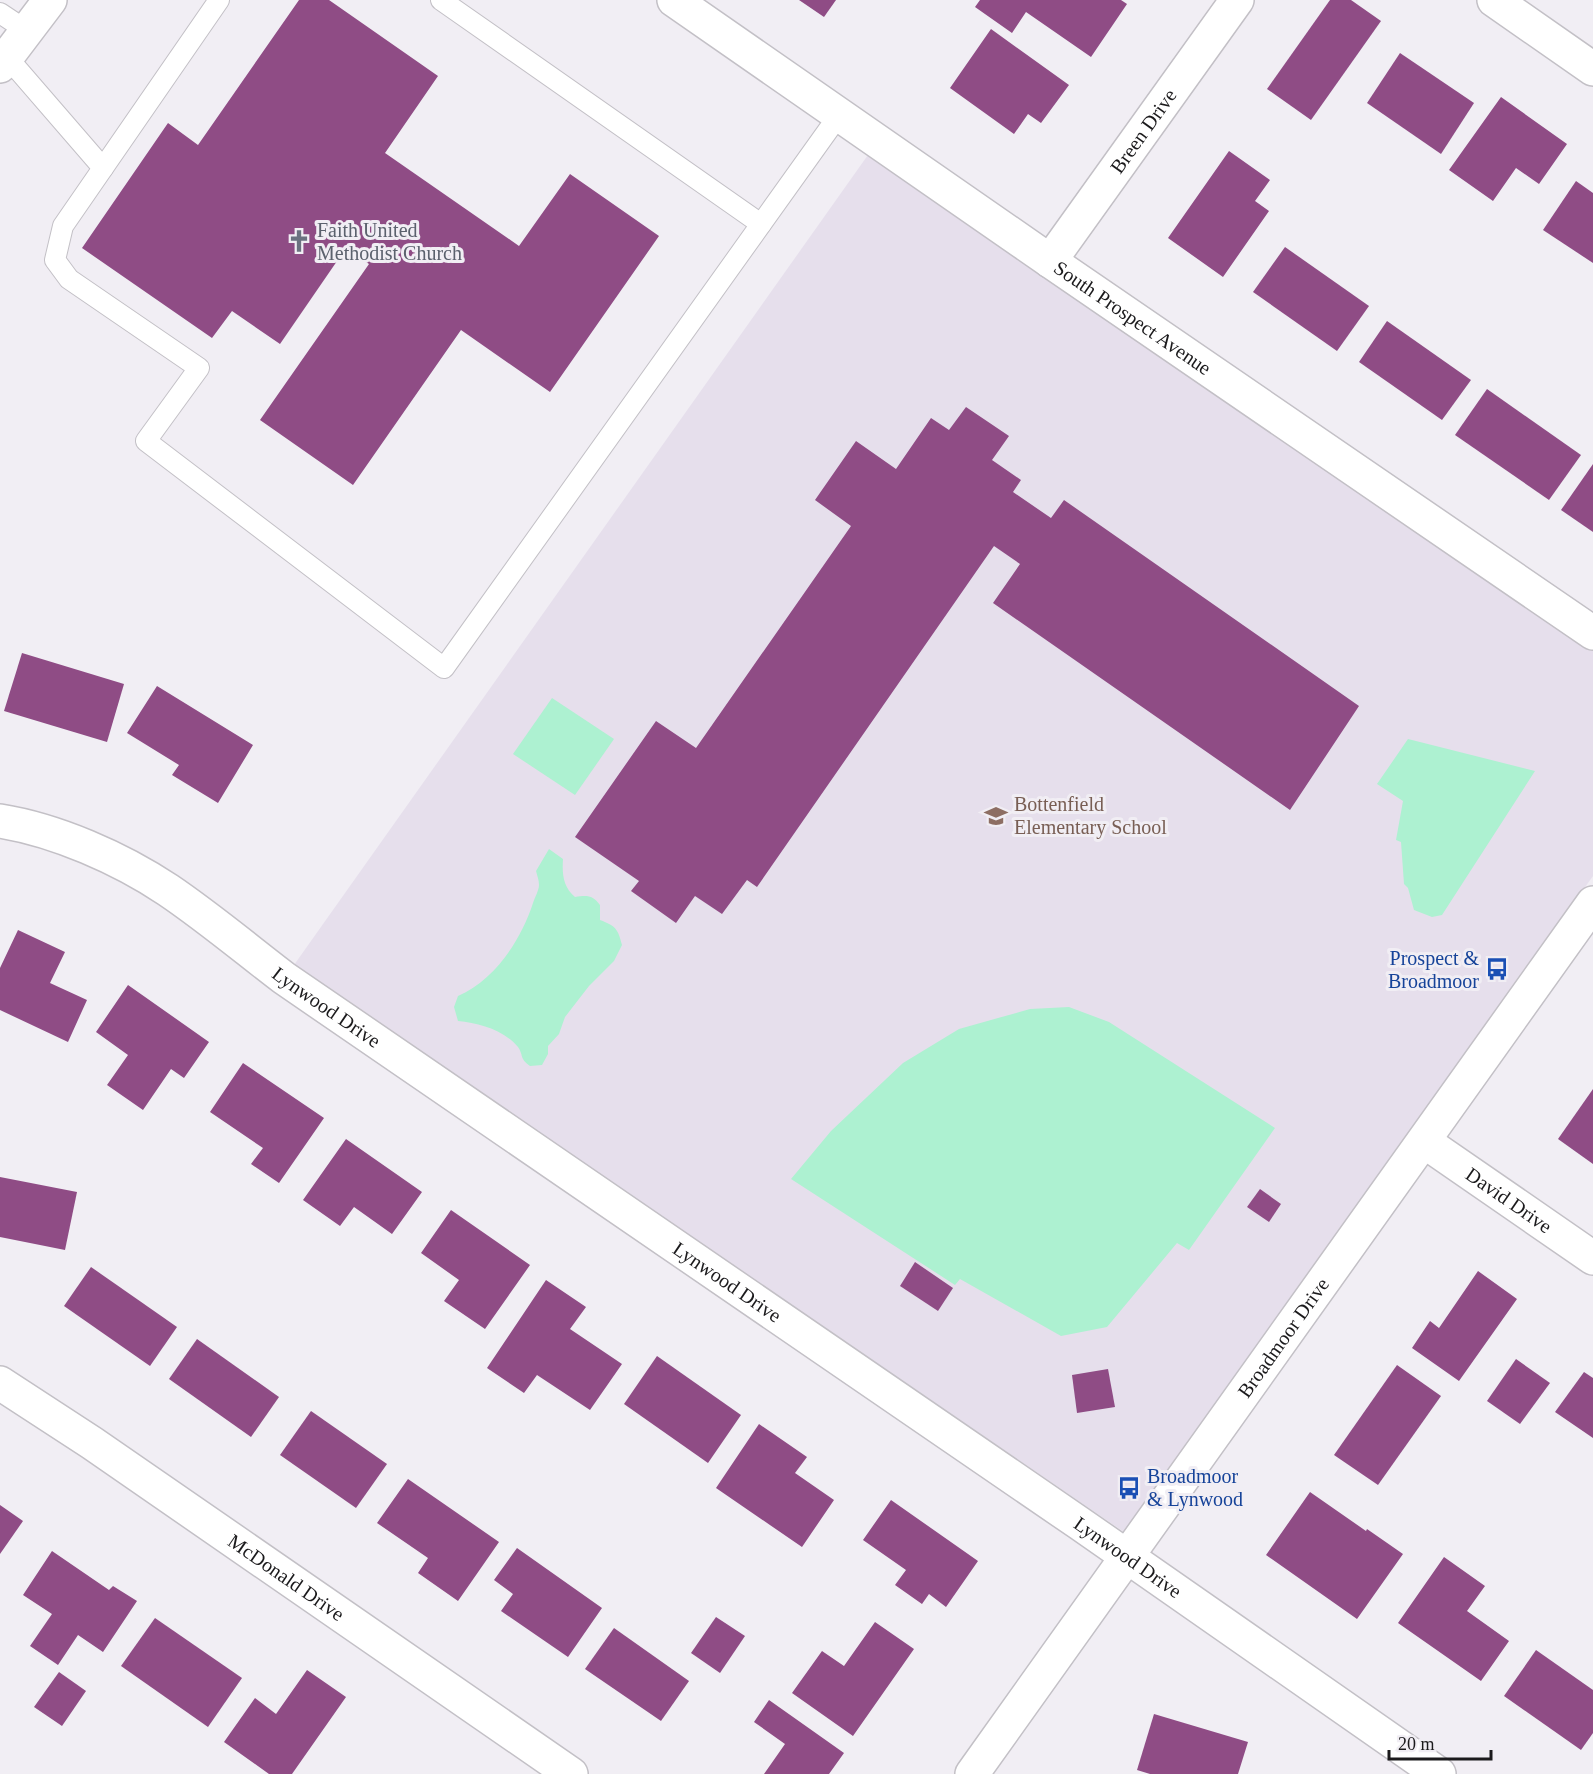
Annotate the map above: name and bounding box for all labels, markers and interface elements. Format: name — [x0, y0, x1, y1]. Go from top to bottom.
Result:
street label: Breen Drive — [1106, 84, 1181, 177]
place label: Faith United Methodist Church — [317, 219, 462, 264]
church icon: Faith United Methodist Church — [286, 228, 312, 254]
street label: South Prospect Avenue — [1050, 256, 1215, 379]
place label: Bottenfield Elementary School — [1014, 793, 1167, 839]
school or university icon: Bottenfield Elementary School — [983, 803, 1009, 829]
place label: Prospect & Broadmoor — [1388, 947, 1479, 992]
bus stop icon: Prospect & Broadmoor — [1484, 956, 1510, 982]
street label: Lynwood Drive — [268, 962, 385, 1052]
street label: David Drive — [1462, 1163, 1556, 1237]
street label: Lynwood Drive — [669, 1237, 786, 1327]
street label: Broadmoor Drive — [1233, 1273, 1333, 1402]
place label: Broadmoor & Lynwood — [1147, 1465, 1243, 1511]
bus stop icon: Broadmoor & Lynwood — [1116, 1475, 1142, 1501]
street label: Lynwood Drive — [1070, 1512, 1186, 1602]
street label: McDonald Drive — [224, 1530, 349, 1625]
scale bar — [1389, 1723, 1491, 1761]
text: 20 m — [1398, 1734, 1435, 1754]

